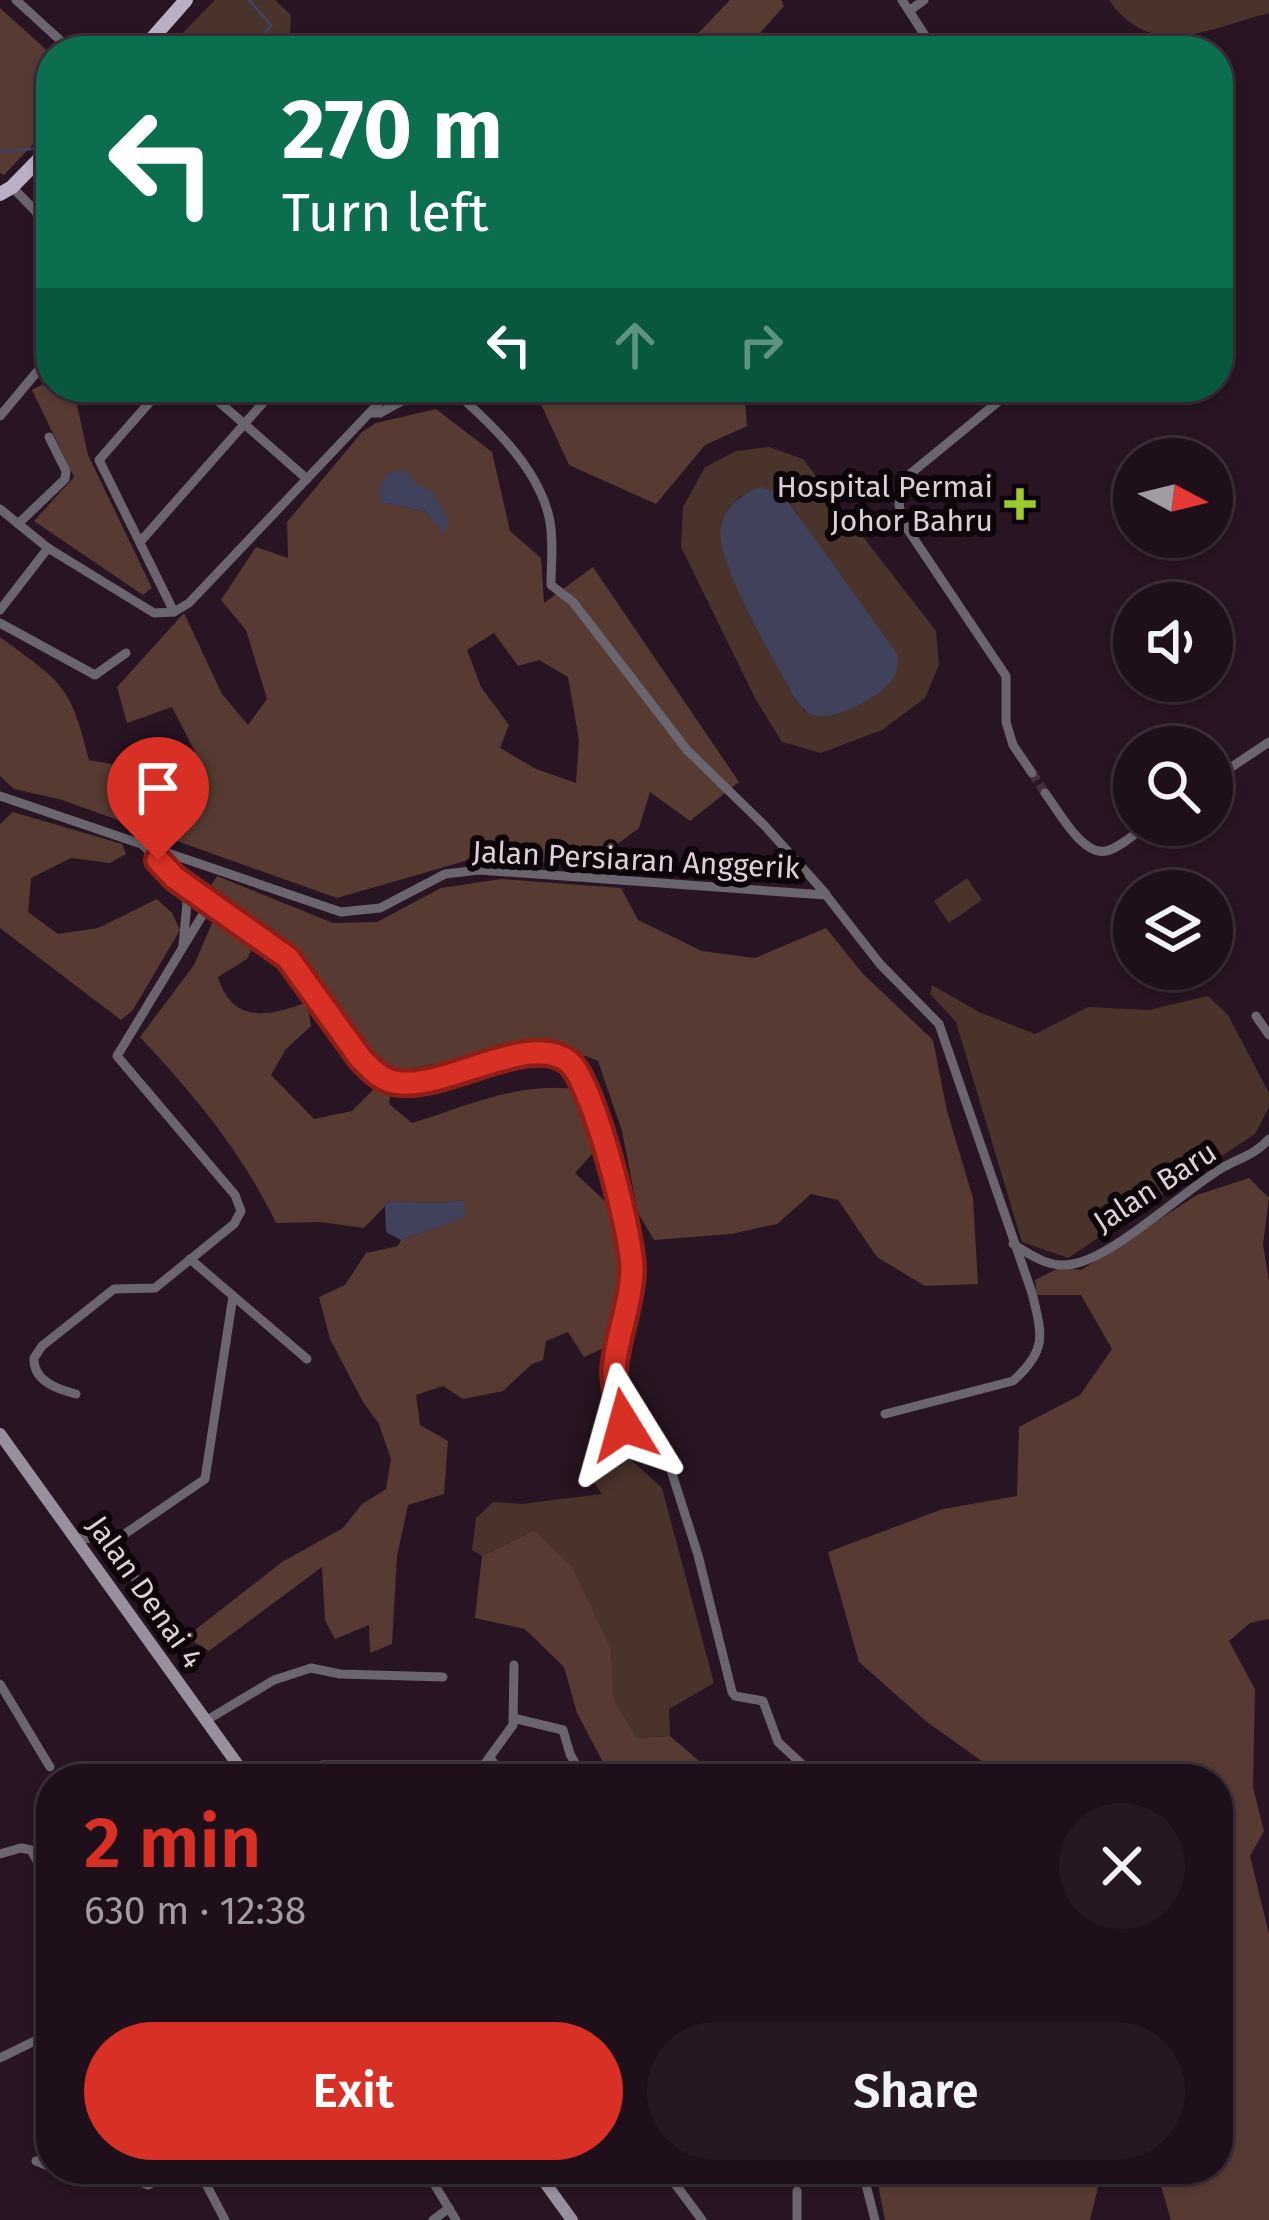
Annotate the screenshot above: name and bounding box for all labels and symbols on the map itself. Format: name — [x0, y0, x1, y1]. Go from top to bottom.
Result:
north arrow — [1113, 438, 1233, 558]
place label: Hospital Permai Johor Bahru — [776, 469, 993, 539]
marker: Hospital Permai Johor Bahru — [1004, 488, 1036, 520]
pin — [107, 737, 209, 860]
street label: Jalan Persiaran Anggerik — [471, 833, 801, 887]
street label: Jalan Baru — [1087, 1134, 1223, 1240]
position arrow — [561, 1362, 687, 1488]
street label: Jalan Denai 4 — [79, 1509, 211, 1675]

